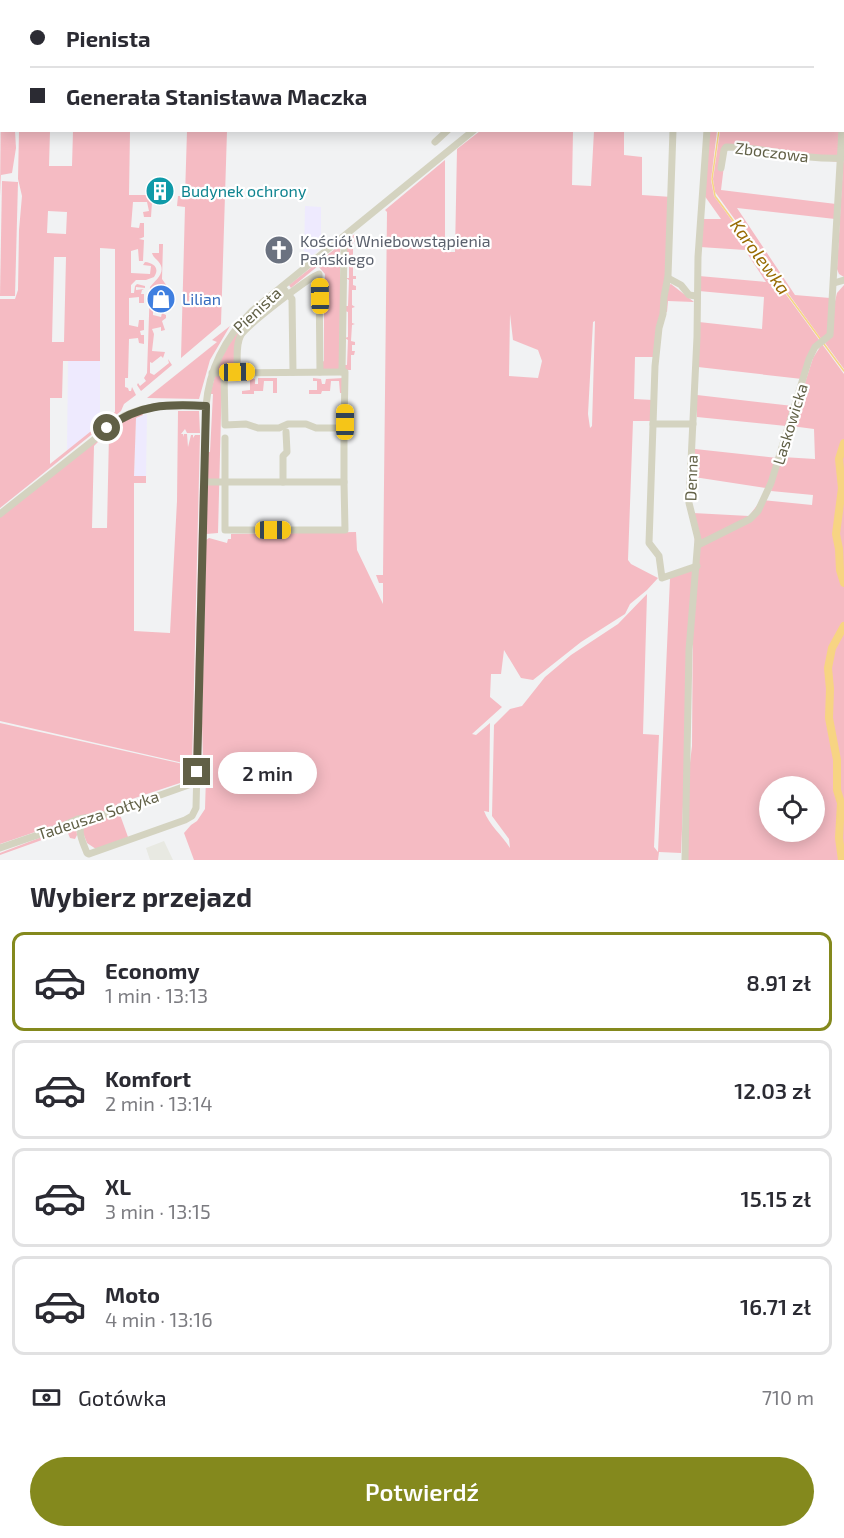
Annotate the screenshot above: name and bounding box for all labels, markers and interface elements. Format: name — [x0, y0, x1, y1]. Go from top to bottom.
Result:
text: Pienista — [66, 25, 151, 51]
text: Generała Stanisława Maczka — [66, 83, 367, 109]
street label: Zboczowa — [734, 138, 810, 165]
building icon: Budynek ochrony — [144, 175, 176, 207]
place label: Budynek ochrony — [181, 181, 307, 200]
water label: Karolewka — [726, 214, 795, 298]
place label: Kościół Wniebowstąpienia Pańskiego — [300, 231, 490, 268]
church icon: Kościół Wniebowstąpienia Pańskiego — [263, 234, 295, 266]
car — [311, 278, 329, 314]
shop icon: Lilian — [145, 283, 177, 315]
street label: Pienista — [229, 283, 284, 336]
place label: Lilian — [182, 289, 221, 308]
car — [219, 363, 255, 381]
street label: Laskowicka — [768, 381, 811, 467]
car — [336, 404, 354, 440]
route start — [93, 414, 120, 441]
street label: Denna — [680, 454, 701, 502]
car — [255, 521, 291, 539]
callout: 2 min — [218, 751, 317, 793]
route end — [183, 758, 210, 785]
text: 2 min — [242, 761, 293, 785]
map controls — [759, 776, 825, 842]
button: locate — [759, 776, 825, 842]
street label: Tadeusza Sołtyka — [35, 786, 161, 843]
text: Wybierz przejazd — [30, 880, 252, 912]
icon: car — [33, 955, 87, 1009]
text: Economy — [105, 957, 200, 983]
text: 8.91 zł — [746, 969, 811, 995]
text: 1 min · 13:13 — [105, 983, 208, 1007]
icon: car — [33, 1063, 87, 1117]
text: Komfort — [105, 1065, 191, 1091]
text: 12.03 zł — [734, 1077, 811, 1103]
text: 2 min · 13:14 — [105, 1091, 213, 1115]
icon: car — [33, 1171, 87, 1225]
text: XL — [105, 1173, 131, 1199]
text: 15.15 zł — [740, 1185, 811, 1211]
text: 3 min · 13:15 — [105, 1199, 211, 1223]
icon: car — [33, 1279, 87, 1333]
text: Moto — [105, 1281, 160, 1307]
text: 16.71 zł — [740, 1293, 811, 1319]
text: 4 min · 13:16 — [105, 1307, 213, 1331]
icon: cash — [30, 1381, 63, 1414]
text: Gotówka — [78, 1384, 167, 1410]
text: 710 m — [762, 1385, 814, 1409]
button: Potwierdź — [30, 1457, 814, 1526]

